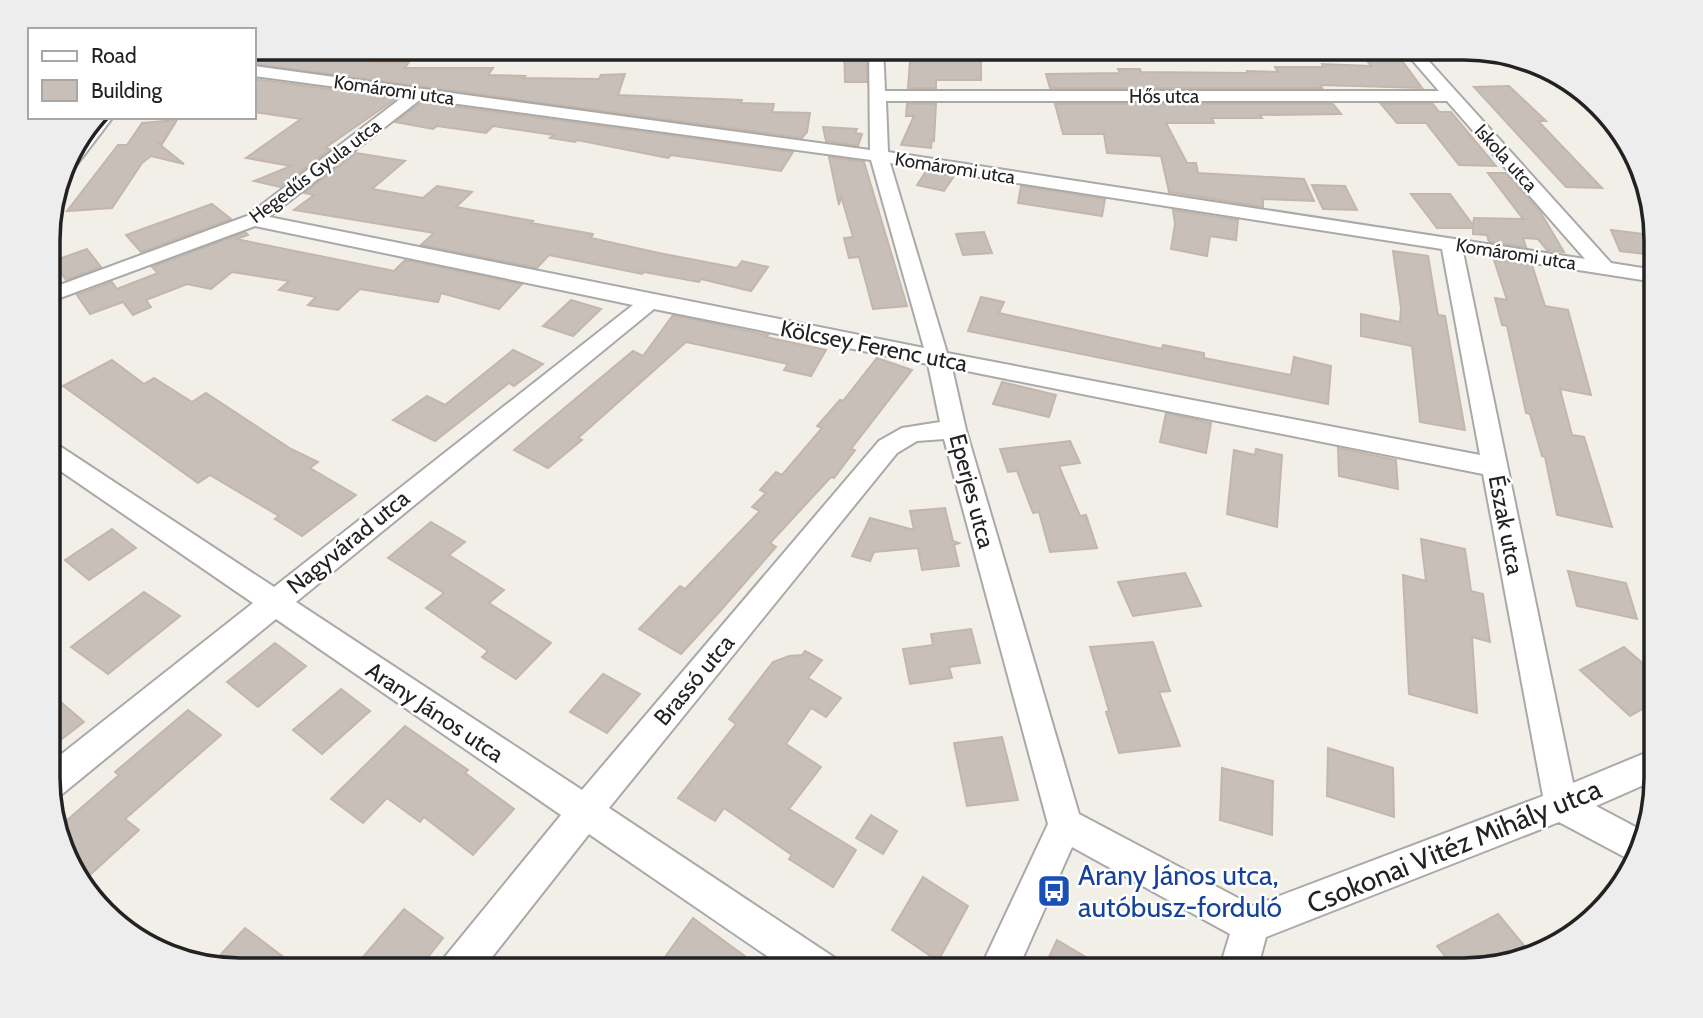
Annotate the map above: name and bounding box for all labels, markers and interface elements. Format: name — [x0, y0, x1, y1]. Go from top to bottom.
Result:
legend — [28, 28, 256, 119]
text: Road — [91, 43, 137, 68]
street label: Komáromi utca — [332, 70, 456, 110]
text: Building — [91, 78, 163, 103]
street label: Hős utca — [1129, 85, 1199, 108]
street label: Hegedűs Gyula utca — [245, 114, 385, 228]
street label: Iskola utca — [1470, 119, 1542, 197]
street label: Komáromi utca — [893, 147, 1017, 189]
street label: Komáromi utca — [1454, 233, 1578, 275]
street label: Kölcsey Ferenc utca — [778, 314, 970, 378]
street label: Eperjes utca — [943, 431, 1001, 551]
street label: Észak utca — [1483, 473, 1530, 577]
street label: Nagyvárad utca — [281, 484, 415, 600]
street label: Brassó utca — [648, 629, 740, 731]
street label: Arany János utca — [361, 656, 509, 768]
street label: Csokonai Vitéz Mihály utca — [1302, 771, 1607, 921]
place label: Arany János utca, autóbusz-forduló — [1078, 858, 1282, 924]
bus stop icon: Arany János utca, autóbusz-forduló — [1035, 872, 1073, 910]

